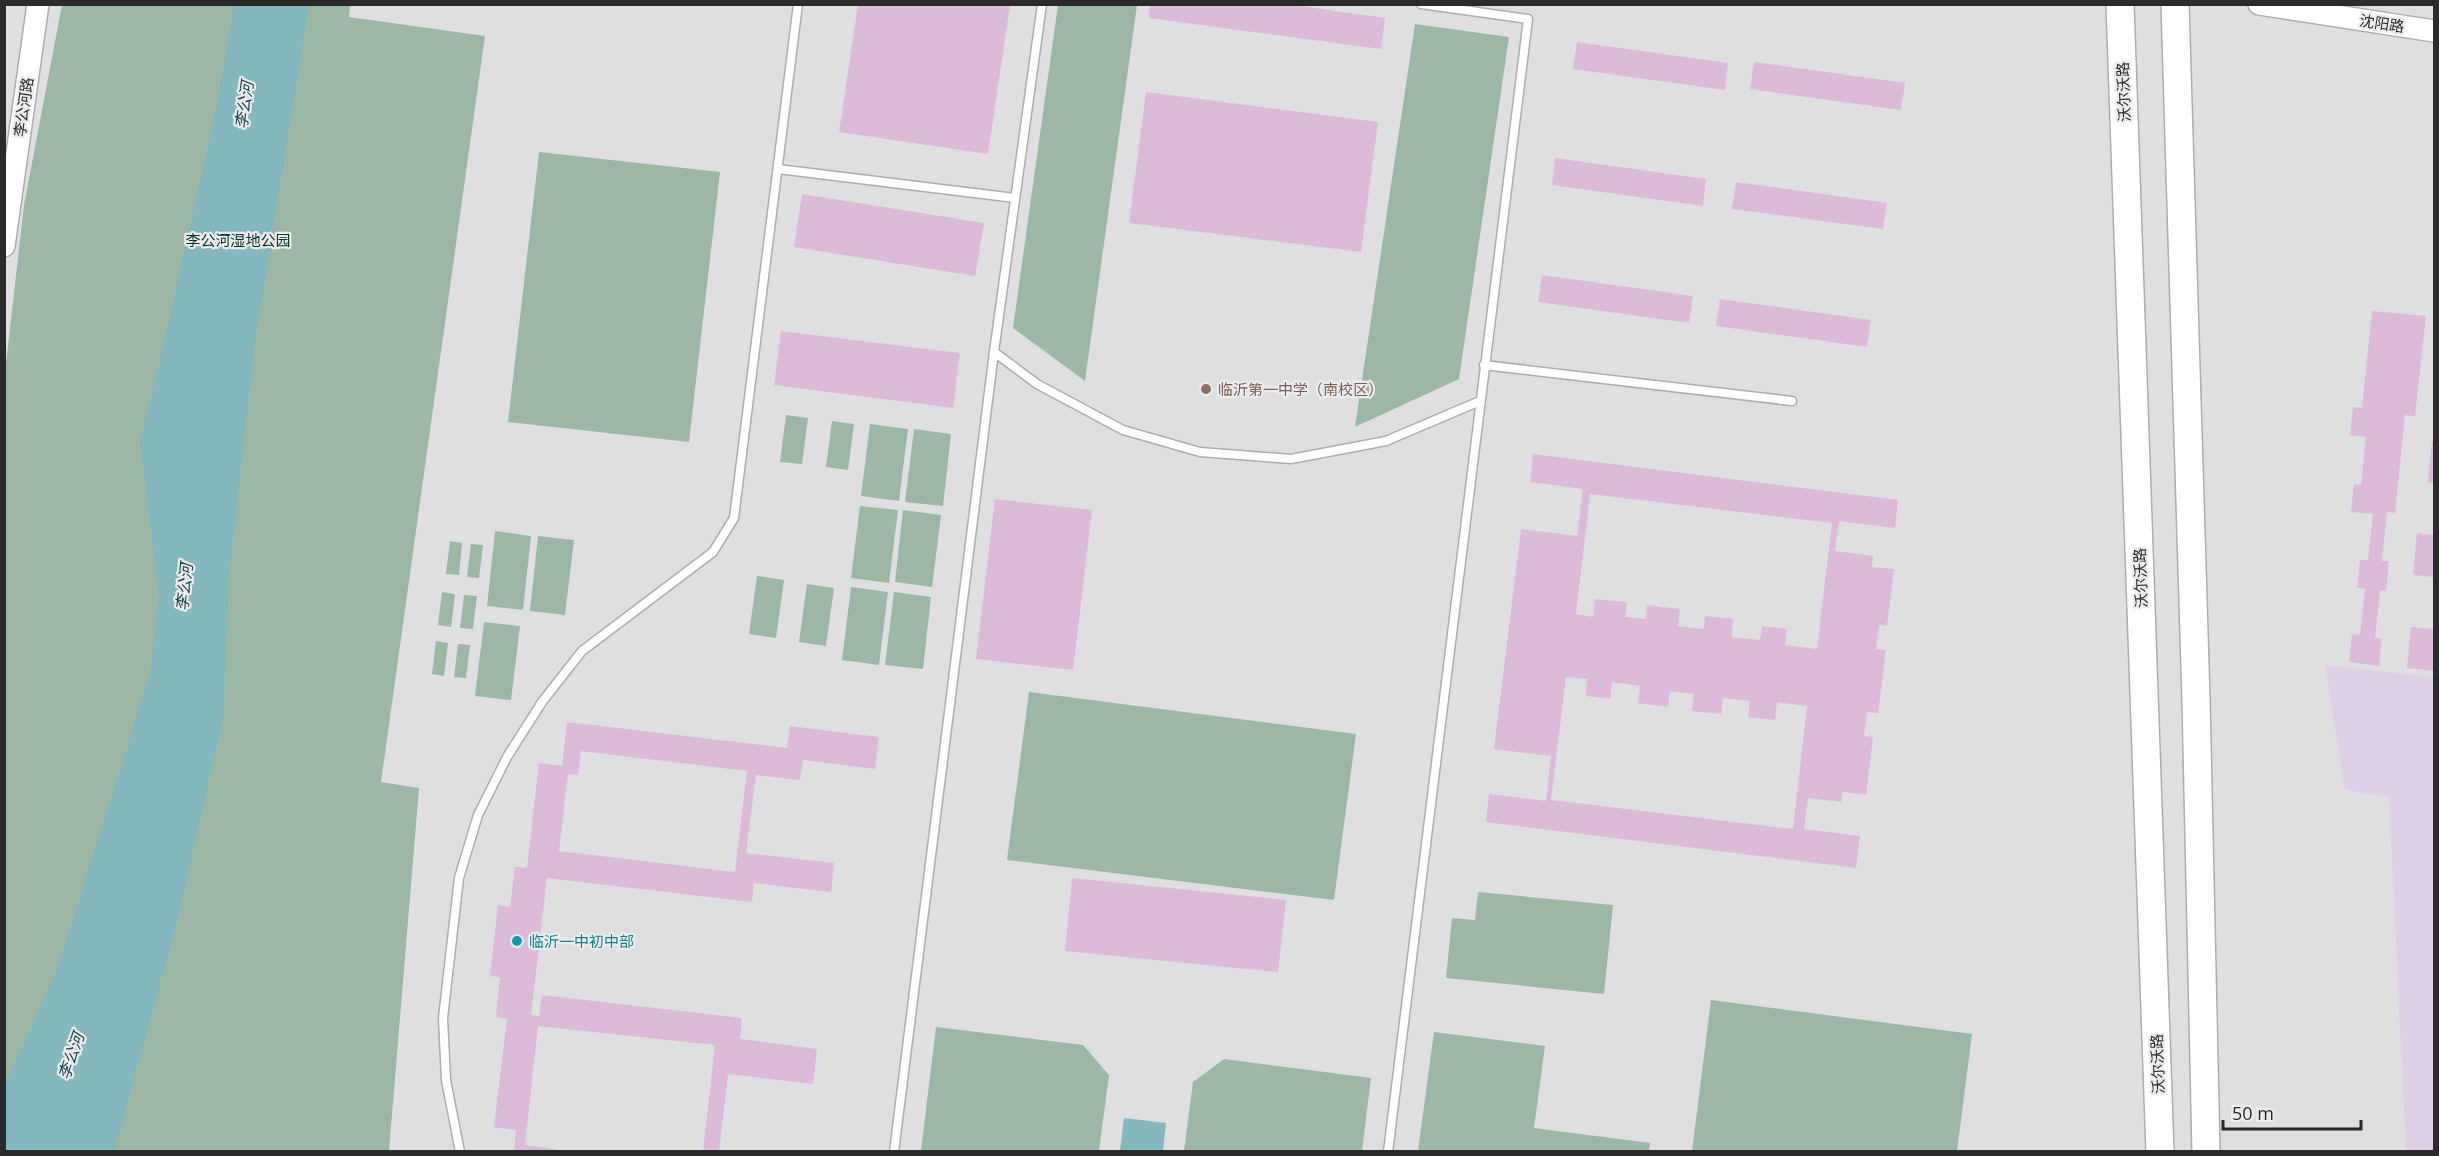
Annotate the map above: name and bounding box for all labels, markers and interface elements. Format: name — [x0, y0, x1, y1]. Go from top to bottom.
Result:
street label: 沈阳路 — [2358, 10, 2406, 36]
street label: 沃尔沃路 — [2112, 62, 2134, 122]
street label: 李公河路 — [9, 76, 37, 138]
water label: 李公河 — [230, 77, 259, 130]
park label: 李公河湿地公园 — [185, 230, 291, 250]
place label: 临沂第一中学（南校区） — [1218, 379, 1383, 399]
marker: 临沂第一中学（南校区） — [1199, 382, 1213, 396]
street label: 沃尔沃路 — [2129, 548, 2151, 608]
water label: 李公河 — [171, 559, 198, 612]
place label: 临沂一中初中部 — [529, 931, 634, 951]
marker: 临沂一中初中部 — [510, 934, 524, 948]
water label: 李公河 — [53, 1027, 90, 1082]
street label: 沃尔沃路 — [2146, 1034, 2168, 1094]
scale bar — [2223, 1093, 2361, 1131]
text: 50 m — [2232, 1101, 2274, 1125]

